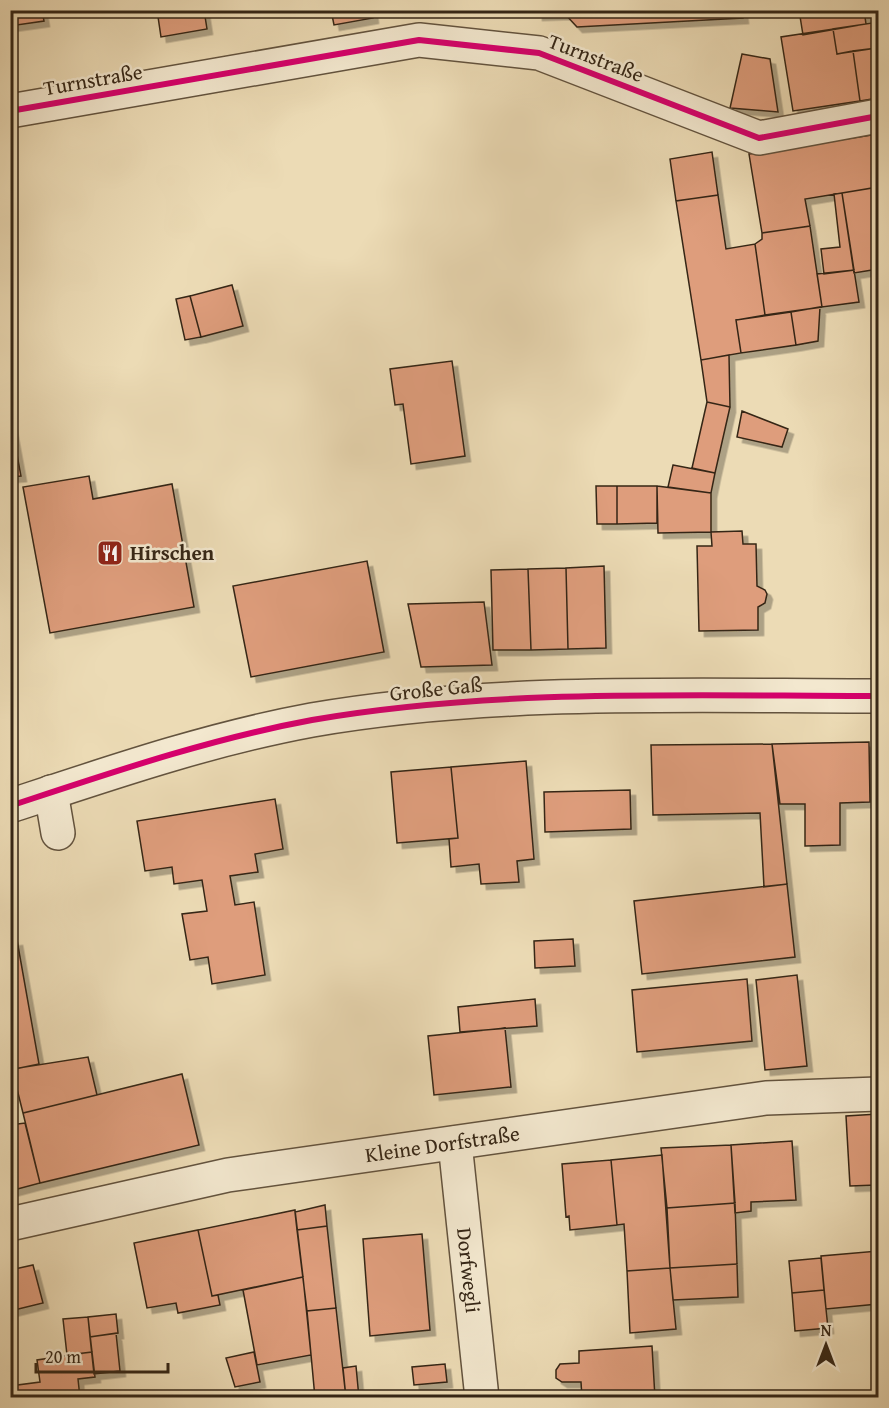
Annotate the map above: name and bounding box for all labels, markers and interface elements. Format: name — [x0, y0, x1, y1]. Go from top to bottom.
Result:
street label: Turnstraße — [544, 25, 648, 90]
street label: Turnstraße — [41, 56, 145, 103]
place label: Hirschen — [130, 537, 215, 568]
restaurant icon: Hirschen — [95, 538, 125, 568]
street label: Große Gaß — [388, 668, 484, 709]
street label: Kleine Dorfstraße — [363, 1117, 522, 1170]
street label: Dorfwegli — [449, 1226, 489, 1314]
north arrow — [796, 1315, 856, 1375]
text: N — [821, 1318, 832, 1342]
scale bar — [36, 1336, 168, 1374]
text: 20 m — [45, 1343, 81, 1370]

